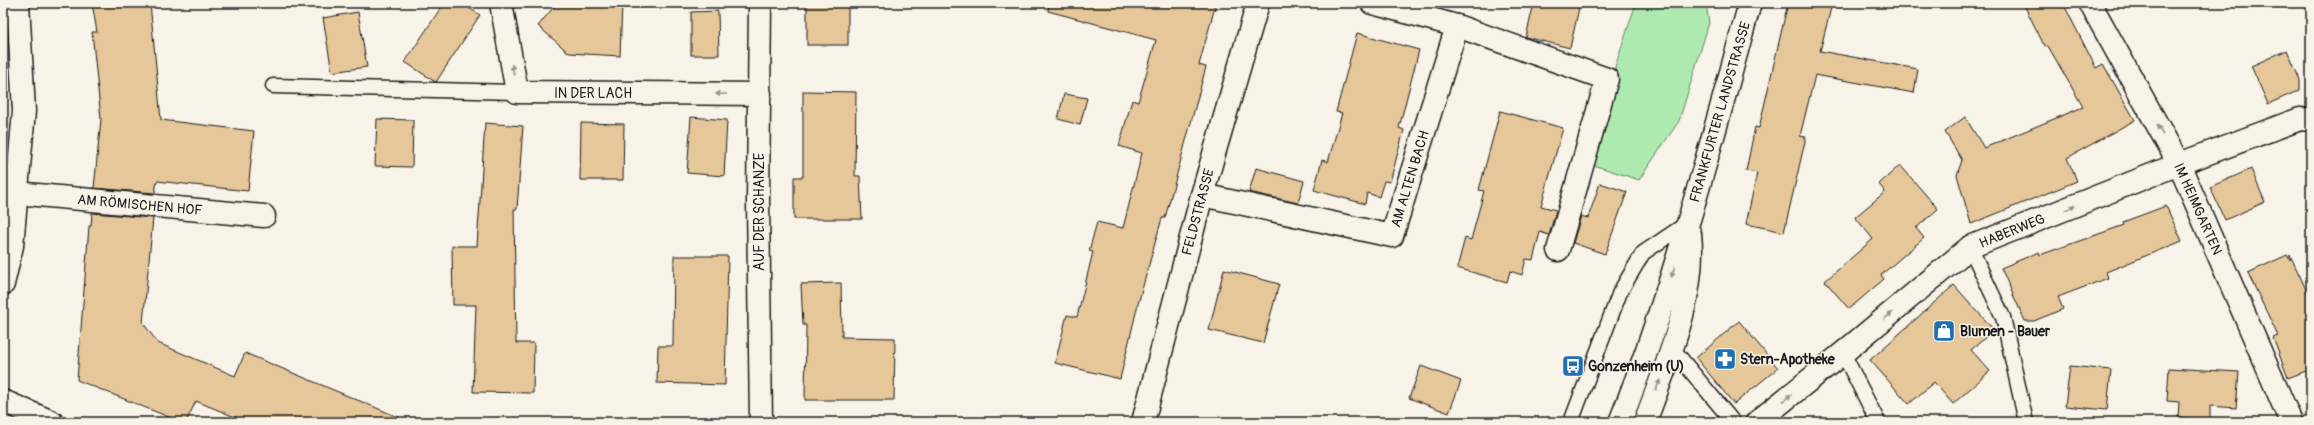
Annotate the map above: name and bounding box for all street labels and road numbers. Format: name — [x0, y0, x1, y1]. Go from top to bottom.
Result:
street label: FRANKFURTER LANDSTRASSE — [1686, 20, 1754, 204]
street label: IN DER LACH — [554, 85, 632, 102]
street label: AM ALTEN BACH — [1387, 128, 1433, 230]
street label: AUF DER SCHANZE — [751, 153, 768, 271]
street label: IM HEIMGARTEN — [2170, 161, 2226, 257]
street label: FELDSTRASSE — [1178, 167, 1218, 257]
street label: AM RÖMISCHEN HOF — [77, 190, 203, 219]
street label: HABERWEG — [1977, 210, 2047, 252]

